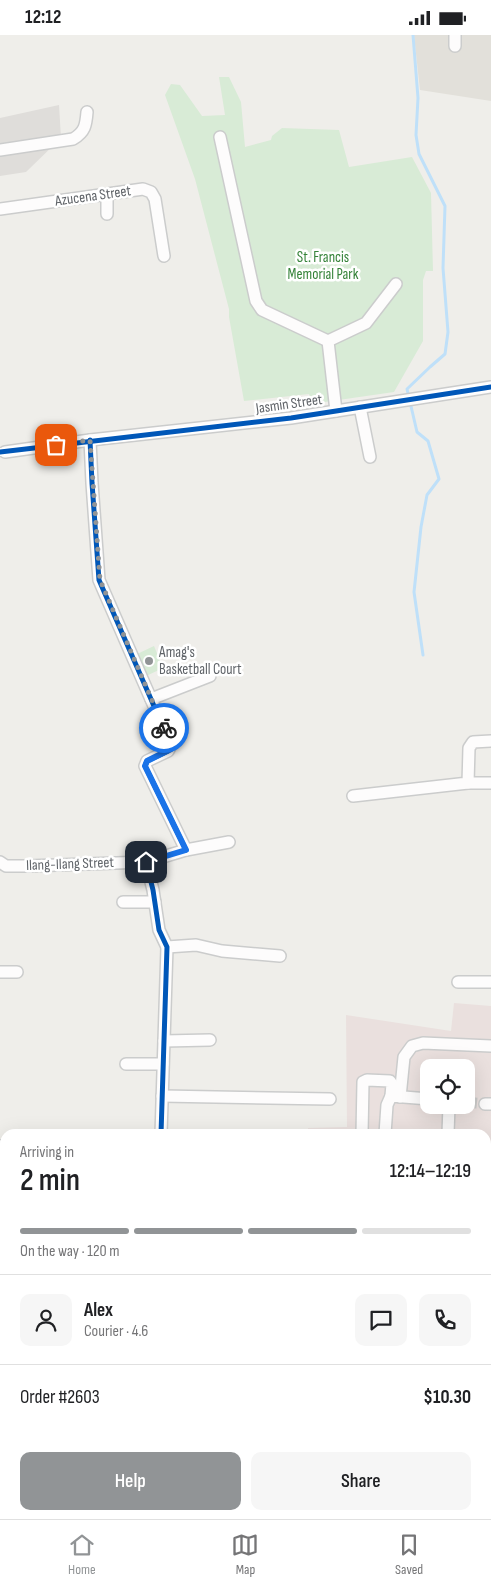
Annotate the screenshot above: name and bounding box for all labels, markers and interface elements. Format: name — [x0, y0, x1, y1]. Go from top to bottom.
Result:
text: 12:12 — [25, 6, 61, 29]
street label: Azucena Street — [53, 181, 133, 211]
park label: St. Francis Memorial Park — [288, 248, 359, 284]
street label: Jasmin Street — [253, 390, 324, 418]
pin — [35, 424, 77, 466]
icon: bag — [42, 431, 70, 459]
place label: Amag's Basketball Court — [158, 643, 242, 679]
marker: Amag's Basketball Court — [143, 655, 155, 667]
courier — [139, 703, 189, 753]
icon: bike — [150, 714, 178, 742]
pin — [125, 841, 167, 883]
icon: home — [132, 848, 160, 876]
street label: Ilang-Ilang Street — [26, 853, 115, 875]
map controls — [420, 1059, 475, 1114]
button: locate — [420, 1059, 475, 1114]
text: Arriving in — [20, 1143, 74, 1162]
text: 12:14–12:19 — [390, 1160, 471, 1183]
text: 2 min — [20, 1161, 80, 1200]
text: On the way · 120 m — [20, 1242, 119, 1261]
button: person — [20, 1294, 72, 1346]
button: chat — [355, 1294, 407, 1346]
button: phone — [419, 1294, 471, 1346]
text: Alex — [84, 1299, 113, 1322]
text: Courier · 4.6 — [84, 1322, 148, 1341]
text: Order #2603 — [20, 1386, 100, 1409]
text: $10.30 — [423, 1386, 471, 1409]
button: Help — [20, 1452, 241, 1510]
button: Share — [251, 1452, 471, 1510]
tab: Home — [68, 1531, 96, 1578]
tab: Map — [231, 1531, 259, 1578]
tab: Saved — [395, 1531, 423, 1578]

